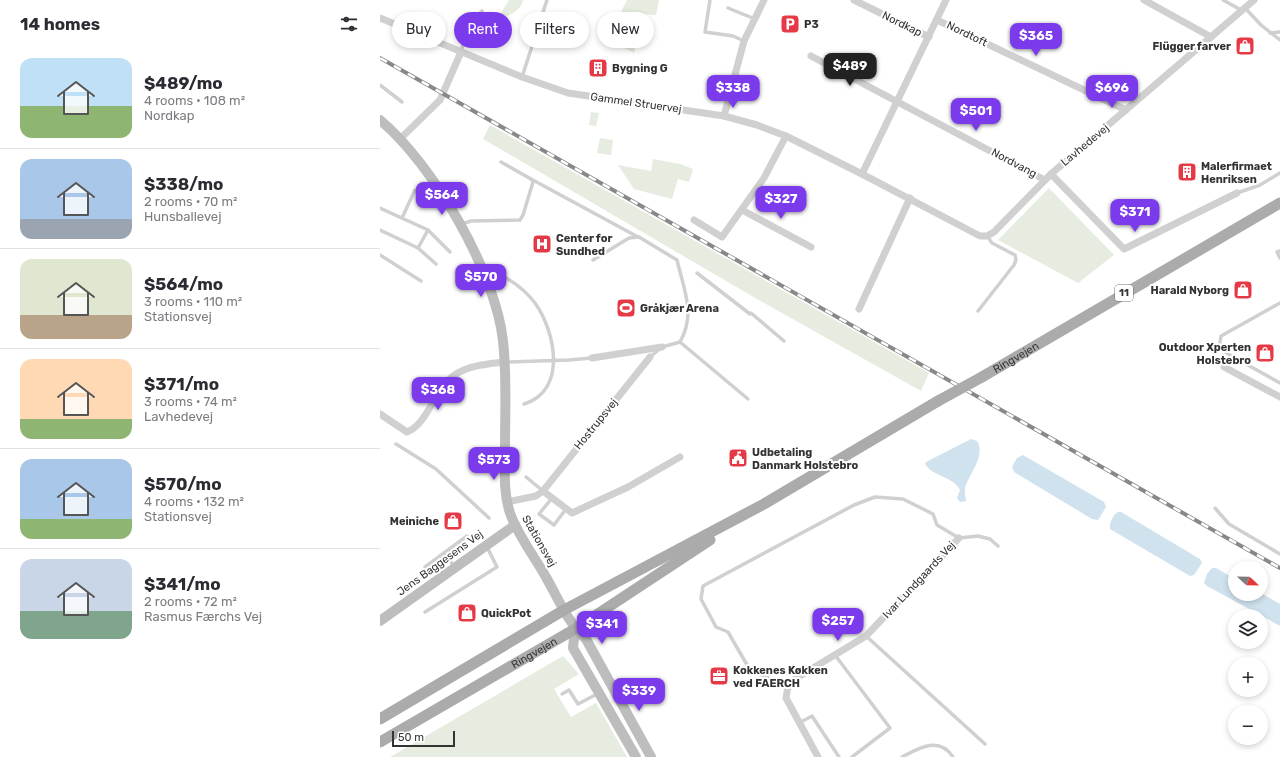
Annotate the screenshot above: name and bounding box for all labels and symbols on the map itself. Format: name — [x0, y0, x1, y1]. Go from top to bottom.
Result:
street label: Nordkap — [880, 9, 924, 39]
parking icon: P3 — [779, 13, 801, 35]
place label: P3 — [804, 18, 819, 31]
street label: Nordtoft — [945, 19, 990, 50]
pin: $365 — [1012, 23, 1060, 57]
shop icon: Flügger farver — [1234, 35, 1256, 57]
place label: Flügger farver — [1152, 40, 1231, 53]
pin: $489 — [826, 53, 874, 87]
building icon: Bygning G — [587, 57, 609, 79]
place label: Bygning G — [612, 62, 668, 75]
pin: $338 — [709, 75, 757, 109]
pin: $696 — [1088, 75, 1136, 109]
street label: Gammel Struervej — [590, 90, 683, 116]
pin: $501 — [952, 98, 1000, 132]
street label: Lavhedevej — [1058, 121, 1112, 169]
street label: Nordvang — [989, 146, 1039, 180]
place label: Malerfirmaet Henriksen — [1201, 160, 1272, 186]
building icon: Malerfirmaet Henriksen — [1176, 161, 1198, 183]
pin: $564 — [418, 182, 466, 216]
pin: $327 — [757, 186, 805, 220]
pin: $371 — [1111, 199, 1159, 233]
place label: Center for Sundhed — [556, 232, 612, 258]
hospital icon: Center for Sundhed — [531, 233, 553, 255]
pin: $570 — [457, 264, 505, 298]
shop icon: Harald Nyborg — [1232, 279, 1254, 301]
place label: Harald Nyborg — [1150, 284, 1229, 297]
road number: 11 — [1115, 285, 1133, 301]
sports icon: Gråkjær Arena — [615, 297, 637, 319]
place label: Gråkjær Arena — [640, 302, 719, 315]
street label: Ringvejen — [990, 339, 1041, 376]
place label: Outdoor Xperten Holstebro — [1159, 341, 1251, 367]
shop icon: Outdoor Xperten Holstebro — [1254, 342, 1276, 364]
pin: $368 — [414, 377, 462, 411]
street label: Hostrupsvej — [572, 396, 621, 452]
place label: Udbetaling Danmark Holstebro — [752, 446, 858, 472]
pin: $573 — [470, 447, 518, 481]
public building icon: Udbetaling Danmark Holstebro — [727, 447, 749, 469]
shop icon: Meiniche — [442, 510, 464, 532]
street label: Stationsvej — [519, 513, 559, 569]
place label: Meiniche — [390, 515, 439, 528]
street label: Jens Baggesens Vej — [395, 527, 486, 598]
street label: Ivar Lundgaards Vej — [880, 539, 958, 621]
north arrow — [1228, 561, 1268, 601]
shop icon: QuickPot — [456, 602, 478, 624]
place label: QuickPot — [481, 607, 531, 620]
pin: $257 — [814, 608, 862, 642]
pin: $341 — [578, 611, 626, 645]
street label: Ringvejen — [509, 634, 559, 671]
place label: Kokkenes Køkken ved FAERCH — [733, 664, 828, 690]
office icon: Kokkenes Køkken ved FAERCH — [708, 665, 730, 687]
pin: $339 — [615, 678, 663, 712]
scale bar — [392, 729, 455, 748]

